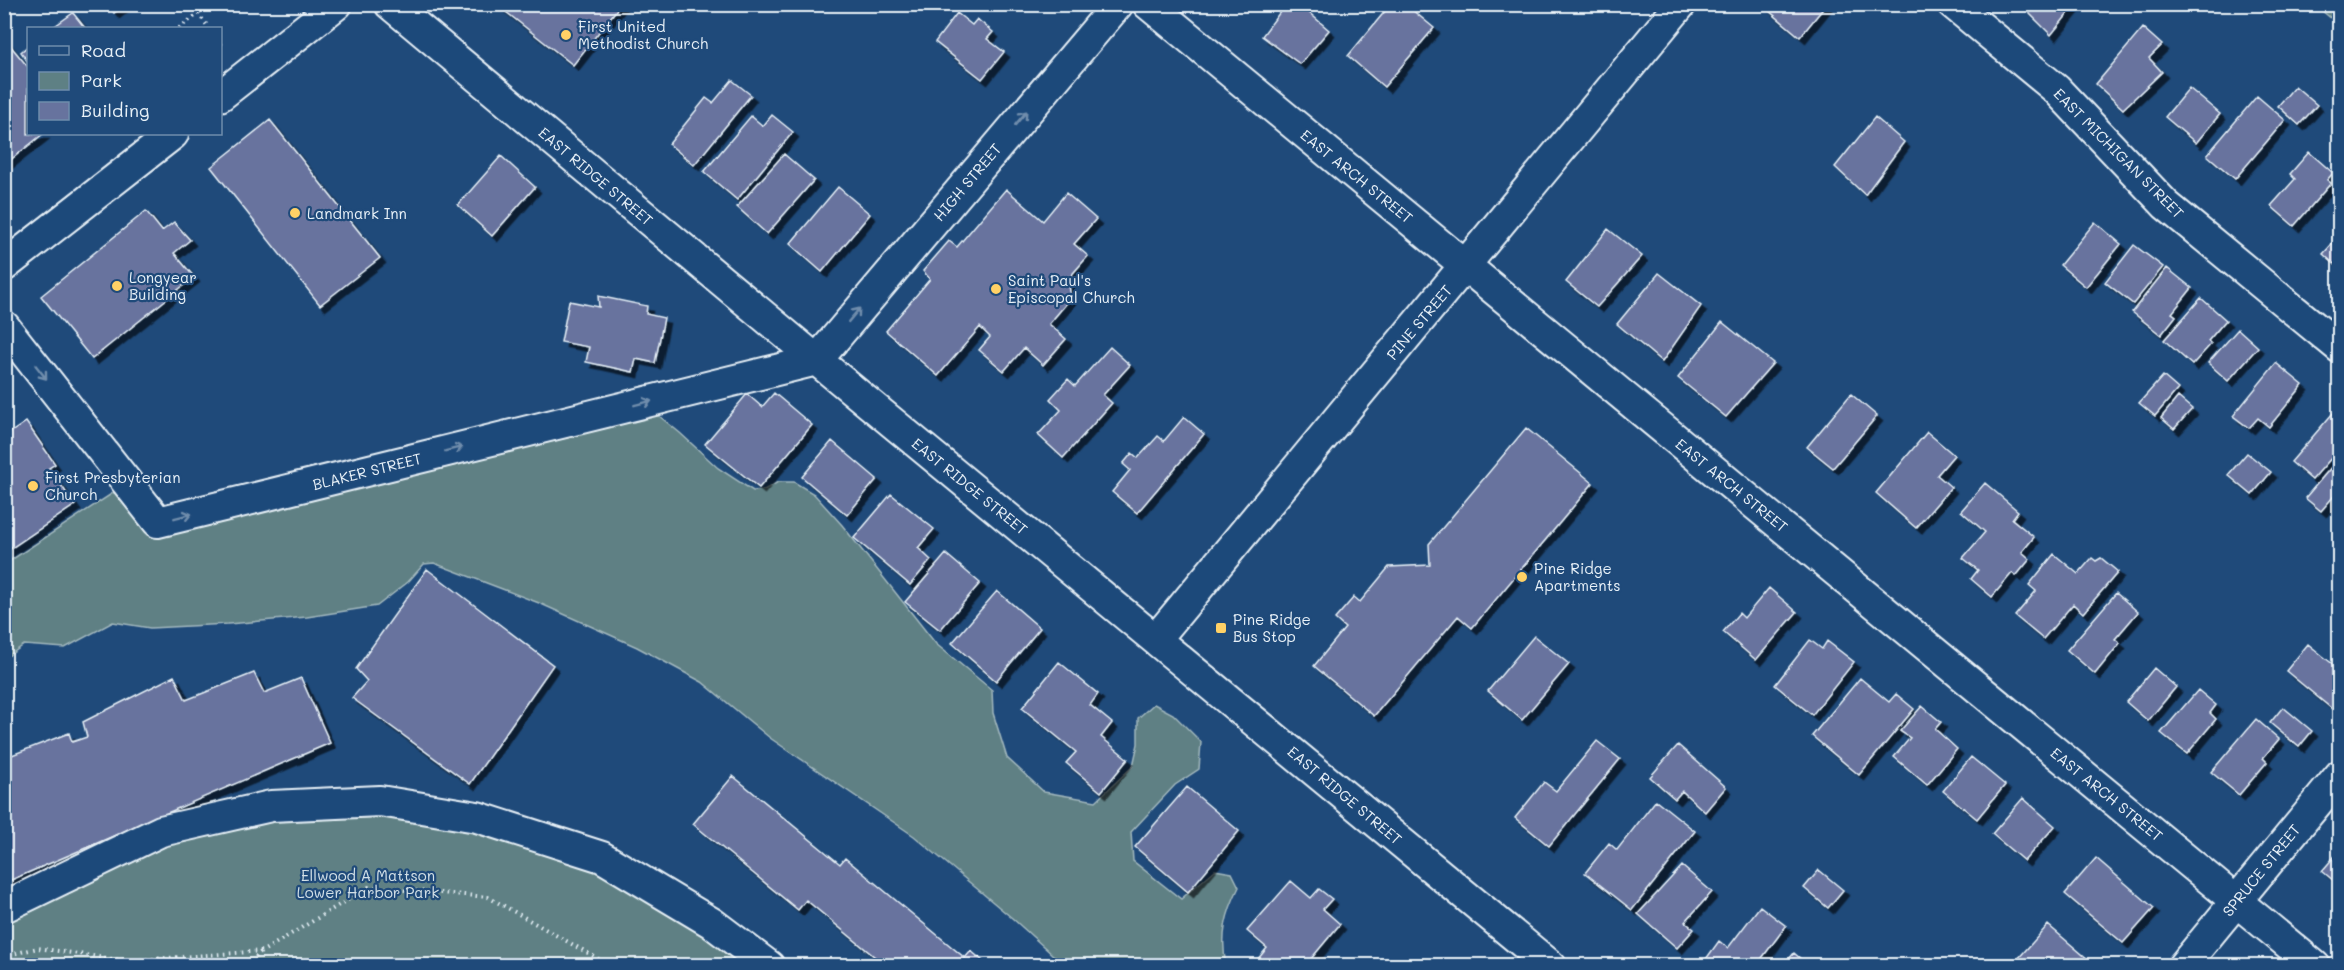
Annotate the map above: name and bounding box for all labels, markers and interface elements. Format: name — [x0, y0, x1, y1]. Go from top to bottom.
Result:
place label: First United Methodist Church — [578, 16, 708, 53]
legend — [27, 27, 222, 135]
marker: First United Methodist Church — [559, 28, 573, 42]
text: Road — [81, 38, 126, 62]
text: Park — [81, 68, 122, 92]
street label: EAST MICHIGAN STREET — [2050, 84, 2188, 222]
text: Building — [81, 98, 149, 122]
one-way arrow — [1014, 111, 1028, 126]
street label: EAST RIDGE STREET — [535, 122, 657, 230]
street label: EAST ARCH STREET — [1297, 125, 1417, 227]
street label: HIGH STREET — [929, 139, 1005, 225]
place label: Landmark Inn — [307, 203, 407, 223]
marker: Landmark Inn — [288, 206, 302, 220]
place label: Longyear Building — [129, 267, 197, 304]
place label: Saint Paul's Episcopal Church — [1008, 270, 1135, 307]
marker: Longyear Building — [110, 279, 124, 293]
street label: PINE STREET — [1382, 280, 1456, 364]
marker: Saint Paul's Episcopal Church — [989, 282, 1003, 296]
one-way arrow — [848, 307, 861, 323]
one-way arrow — [34, 364, 47, 380]
one-way arrow — [634, 396, 653, 408]
street label: EAST RIDGE STREET — [908, 433, 1032, 539]
street label: EAST ARCH STREET — [1672, 434, 1792, 536]
one-way arrow — [444, 443, 463, 455]
street label: BLAKER STREET — [310, 448, 424, 494]
place label: First Presbyterian Church — [45, 467, 181, 504]
marker: First Presbyterian Church — [26, 479, 40, 493]
one-way arrow — [173, 509, 192, 521]
place label: Pine Ridge Apartments — [1534, 558, 1621, 595]
marker: Pine Ridge Apartments — [1515, 570, 1529, 584]
place label: Pine Ridge Bus Stop — [1233, 609, 1311, 646]
marker: Pine Ridge Bus Stop — [1214, 621, 1228, 635]
street label: EAST RIDGE STREET — [1284, 741, 1406, 849]
street label: EAST ARCH STREET — [2047, 743, 2167, 845]
street label: SPRUCE STREET — [2218, 820, 2304, 920]
park label: Ellwood A Mattson Lower Harbor Park — [297, 865, 439, 902]

